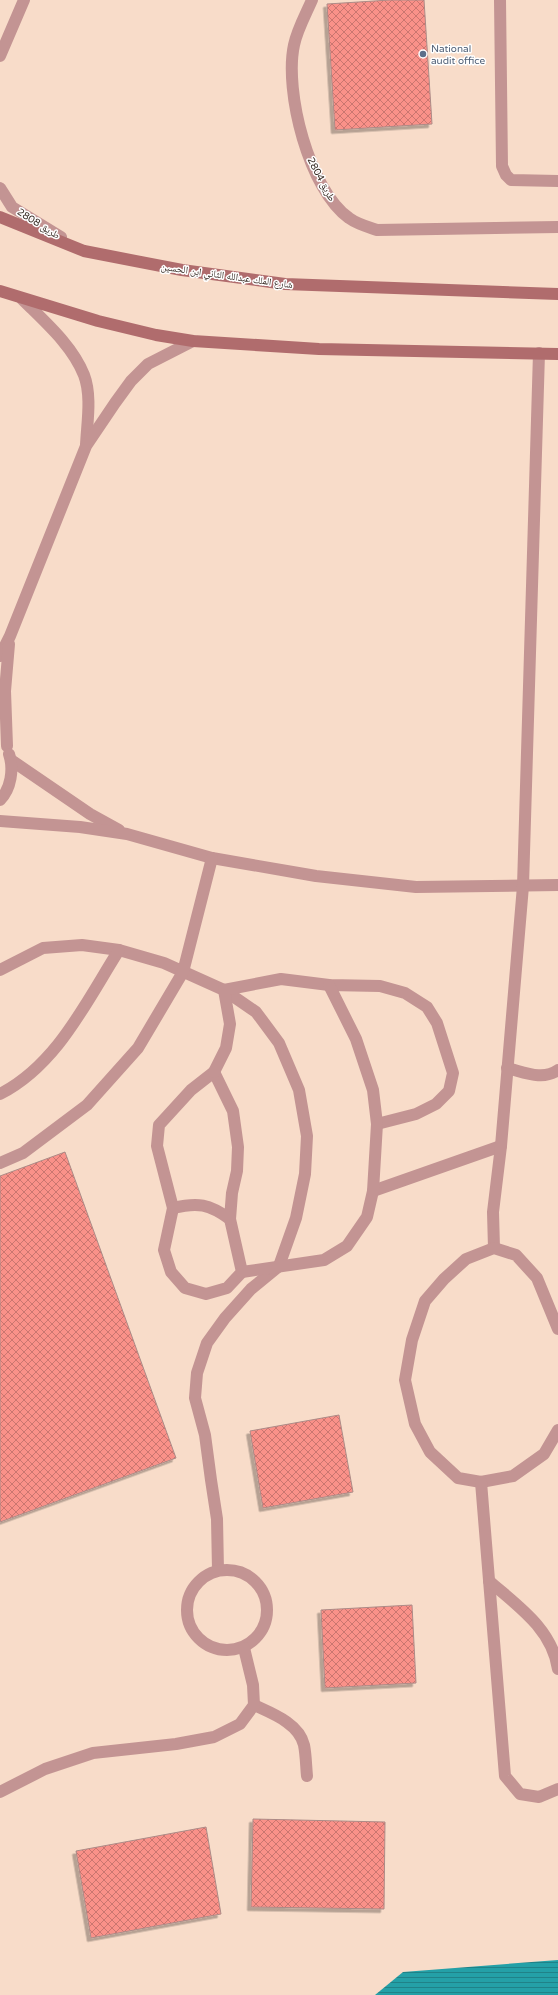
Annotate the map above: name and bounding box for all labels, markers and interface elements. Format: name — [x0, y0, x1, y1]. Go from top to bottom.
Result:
place label: National audit office — [431, 43, 486, 67]
marker: National audit office — [418, 49, 428, 59]
street label: طريق 2804 — [305, 155, 338, 204]
street label: طريق 2808 — [15, 206, 62, 242]
street label: شارع الملك عبدالله الثاني ابن الحسين — [160, 261, 294, 293]

